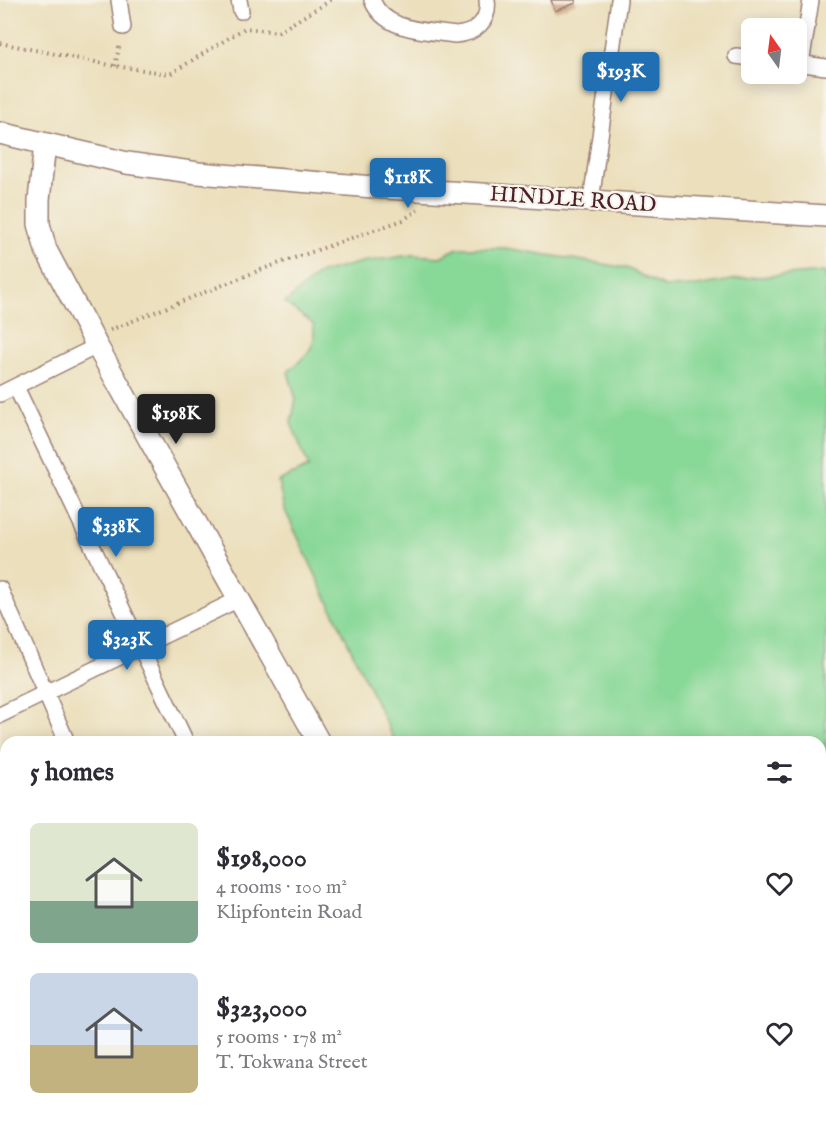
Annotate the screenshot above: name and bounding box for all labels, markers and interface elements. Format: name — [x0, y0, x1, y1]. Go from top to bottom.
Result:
north arrow — [741, 18, 807, 84]
map controls — [741, 18, 807, 84]
pin: $193K — [579, 52, 663, 103]
text: $193K — [596, 59, 646, 84]
pin: $118K — [366, 158, 450, 209]
text: $118K — [384, 165, 432, 190]
street label: HINDLE ROAD — [489, 180, 657, 220]
pin: $198K — [134, 394, 218, 445]
text: $198K — [151, 401, 201, 426]
pin: $338K — [74, 507, 158, 558]
text: $338K — [92, 514, 140, 539]
pin: $323K — [85, 620, 169, 671]
text: $323K — [102, 627, 152, 652]
text: 5 homes — [30, 756, 114, 789]
icon: filters — [763, 756, 796, 789]
text: $198,000 — [216, 842, 307, 875]
icon: home — [78, 847, 150, 919]
icon: heart — [763, 867, 796, 900]
text: 4 rooms · 100 m² — [216, 875, 347, 900]
text: Klipfontein Road — [216, 900, 362, 925]
text: $323,000 — [216, 992, 307, 1025]
icon: home — [78, 997, 150, 1069]
icon: heart — [763, 1017, 796, 1050]
text: 5 rooms · 178 m² — [216, 1025, 342, 1050]
text: T. Tokwana Street — [216, 1050, 368, 1075]

